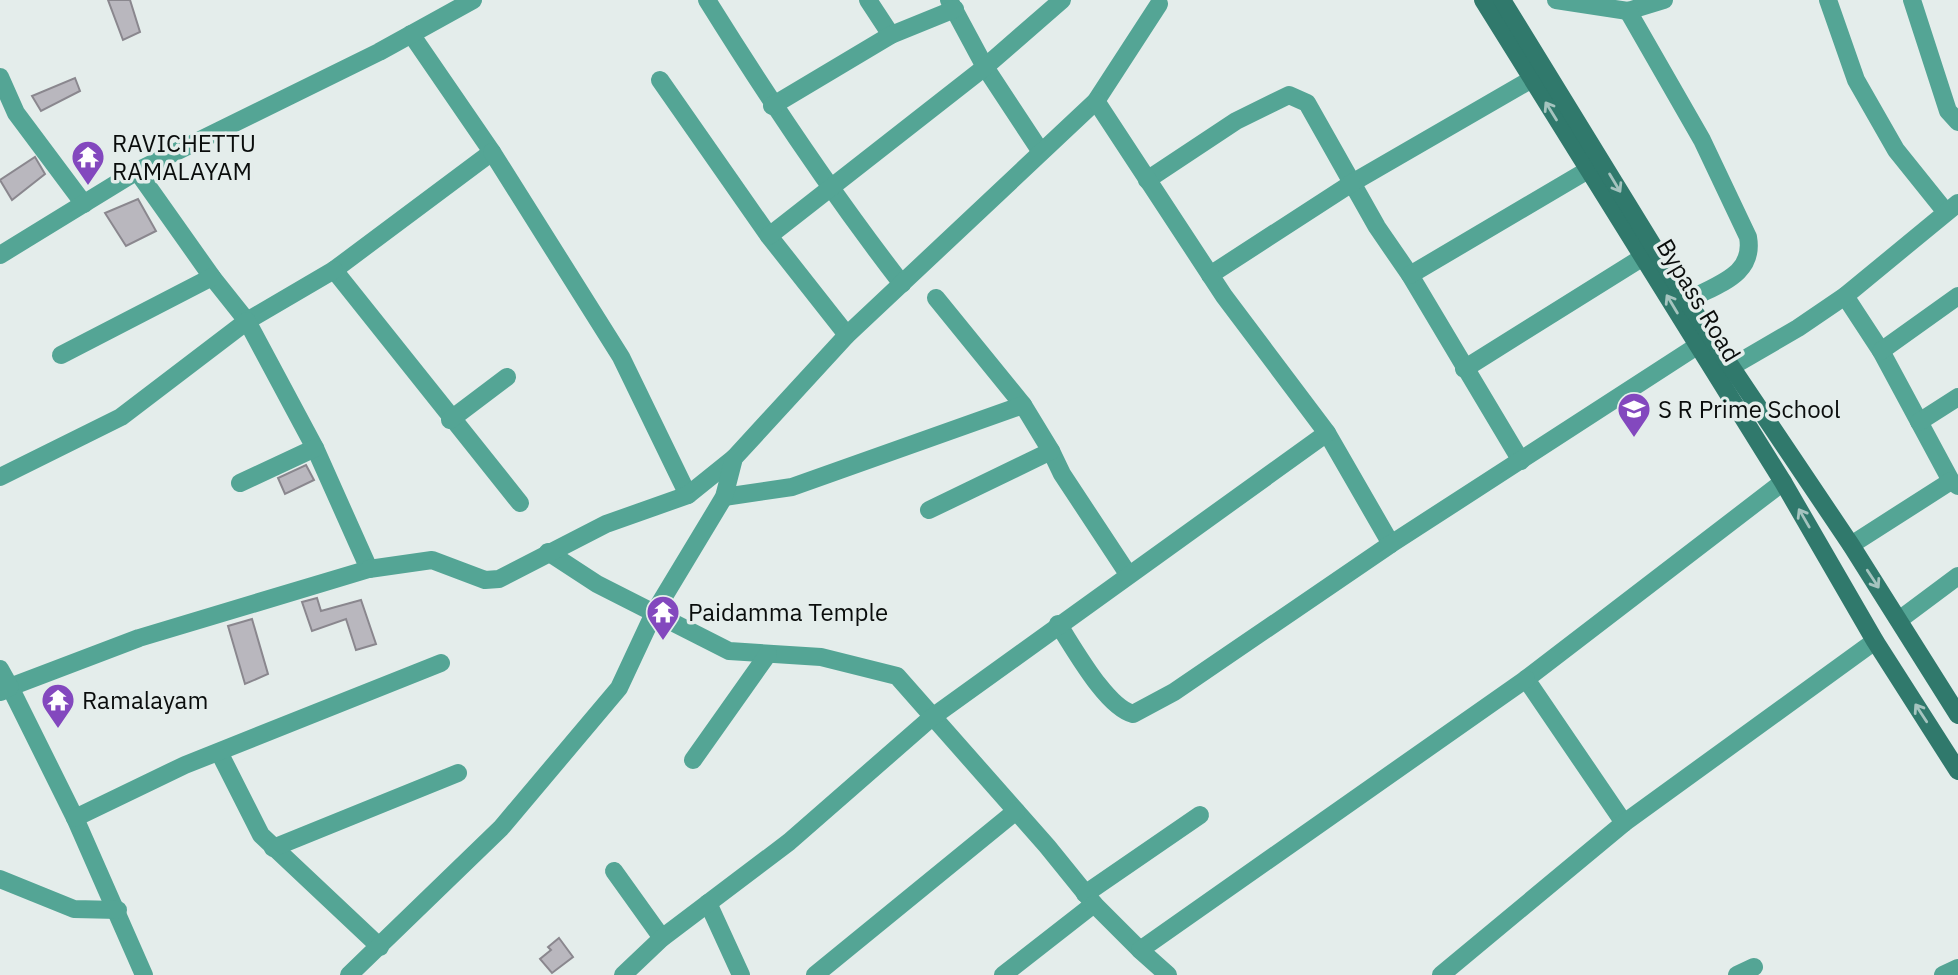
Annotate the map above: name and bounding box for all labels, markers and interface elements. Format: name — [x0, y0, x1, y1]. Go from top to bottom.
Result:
one-way arrow — [1544, 101, 1558, 121]
place label: RAVICHETTU RAMALAYAM — [112, 127, 256, 187]
temple icon: RAVICHETTU RAMALAYAM — [69, 138, 107, 187]
one-way arrow — [1609, 173, 1623, 193]
street label: Bypass Road — [1650, 233, 1748, 367]
one-way arrow — [1664, 294, 1678, 314]
school or university icon: S R Prime School — [1615, 390, 1653, 439]
place label: S R Prime School — [1658, 393, 1841, 425]
one-way arrow — [1797, 509, 1811, 529]
one-way arrow — [1865, 569, 1880, 588]
temple icon: Paidamma Temple — [644, 593, 682, 642]
place label: Paidamma Temple — [688, 596, 888, 628]
temple icon: Ramalayam — [39, 681, 77, 730]
place label: Ramalayam — [82, 684, 208, 716]
one-way arrow — [1914, 704, 1929, 723]

